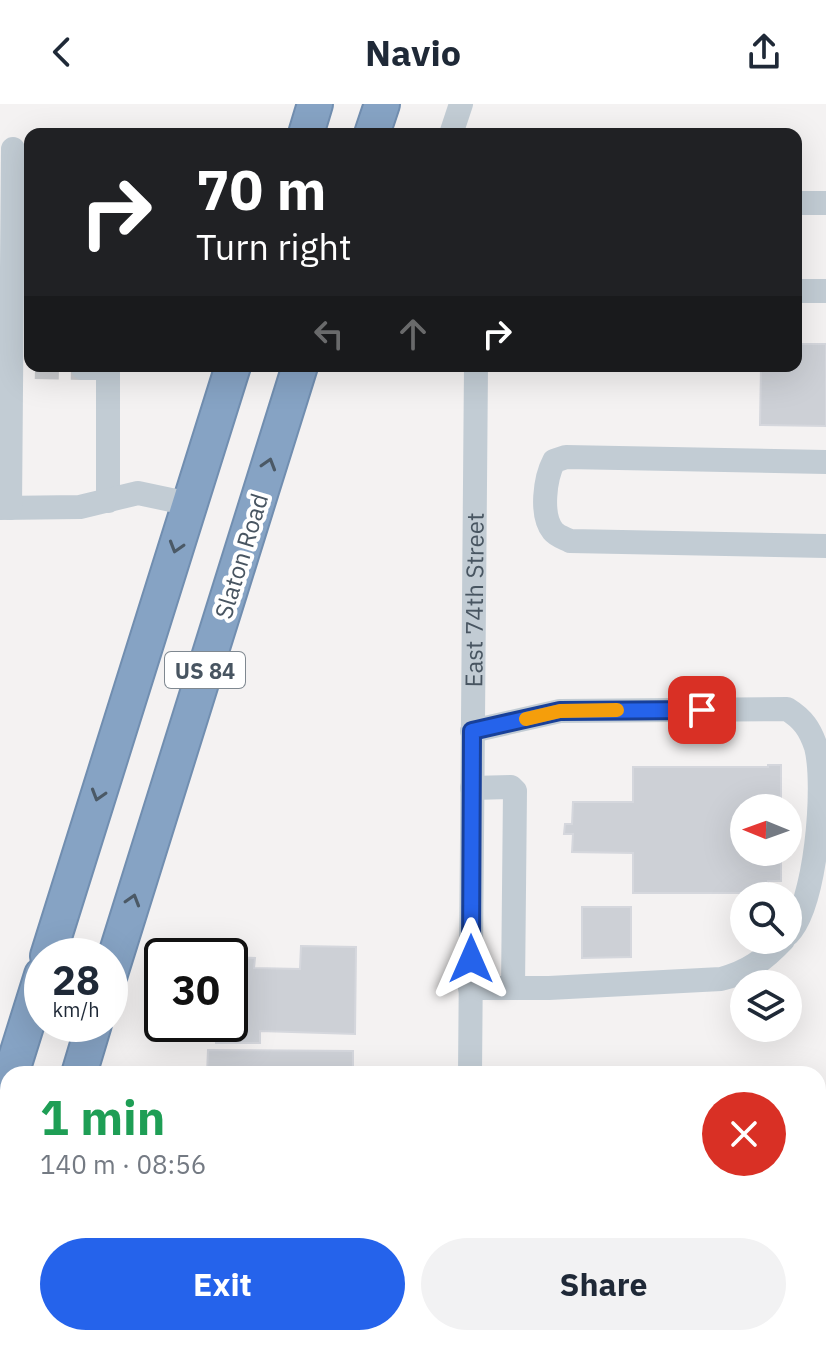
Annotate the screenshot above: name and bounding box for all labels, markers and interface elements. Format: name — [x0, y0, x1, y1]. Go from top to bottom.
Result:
text: Navio — [365, 29, 461, 76]
icon: back — [40, 30, 84, 74]
icon: share — [742, 30, 786, 74]
text: 70 m — [196, 153, 326, 225]
icon: right — [64, 160, 168, 264]
text: Turn right — [196, 223, 352, 270]
icon: left — [307, 312, 351, 356]
icon: ahead — [391, 312, 435, 356]
icon: right — [475, 312, 519, 356]
one-way arrow — [260, 458, 276, 472]
street label: Slaton Road — [207, 489, 275, 623]
street label: East 74th Street — [457, 512, 491, 688]
one-way arrow — [169, 540, 185, 554]
road number: US 84 — [165, 652, 245, 688]
pin — [668, 676, 736, 744]
icon: arrive — [680, 688, 724, 732]
one-way arrow — [91, 788, 107, 802]
north arrow — [730, 794, 802, 866]
map controls — [730, 794, 802, 1042]
button: search — [730, 882, 802, 954]
one-way arrow — [124, 893, 140, 907]
position arrow — [429, 917, 513, 1001]
speed limit sign: 30 — [144, 938, 248, 1042]
text: 28 — [52, 954, 100, 1006]
button: layers — [730, 970, 802, 1042]
text: km/h — [52, 996, 100, 1023]
text: 1 min — [40, 1086, 165, 1148]
button: close — [702, 1092, 786, 1176]
text: 140 m · 08:56 — [40, 1147, 206, 1181]
button: Exit — [40, 1238, 405, 1330]
button: Share — [421, 1238, 786, 1330]

